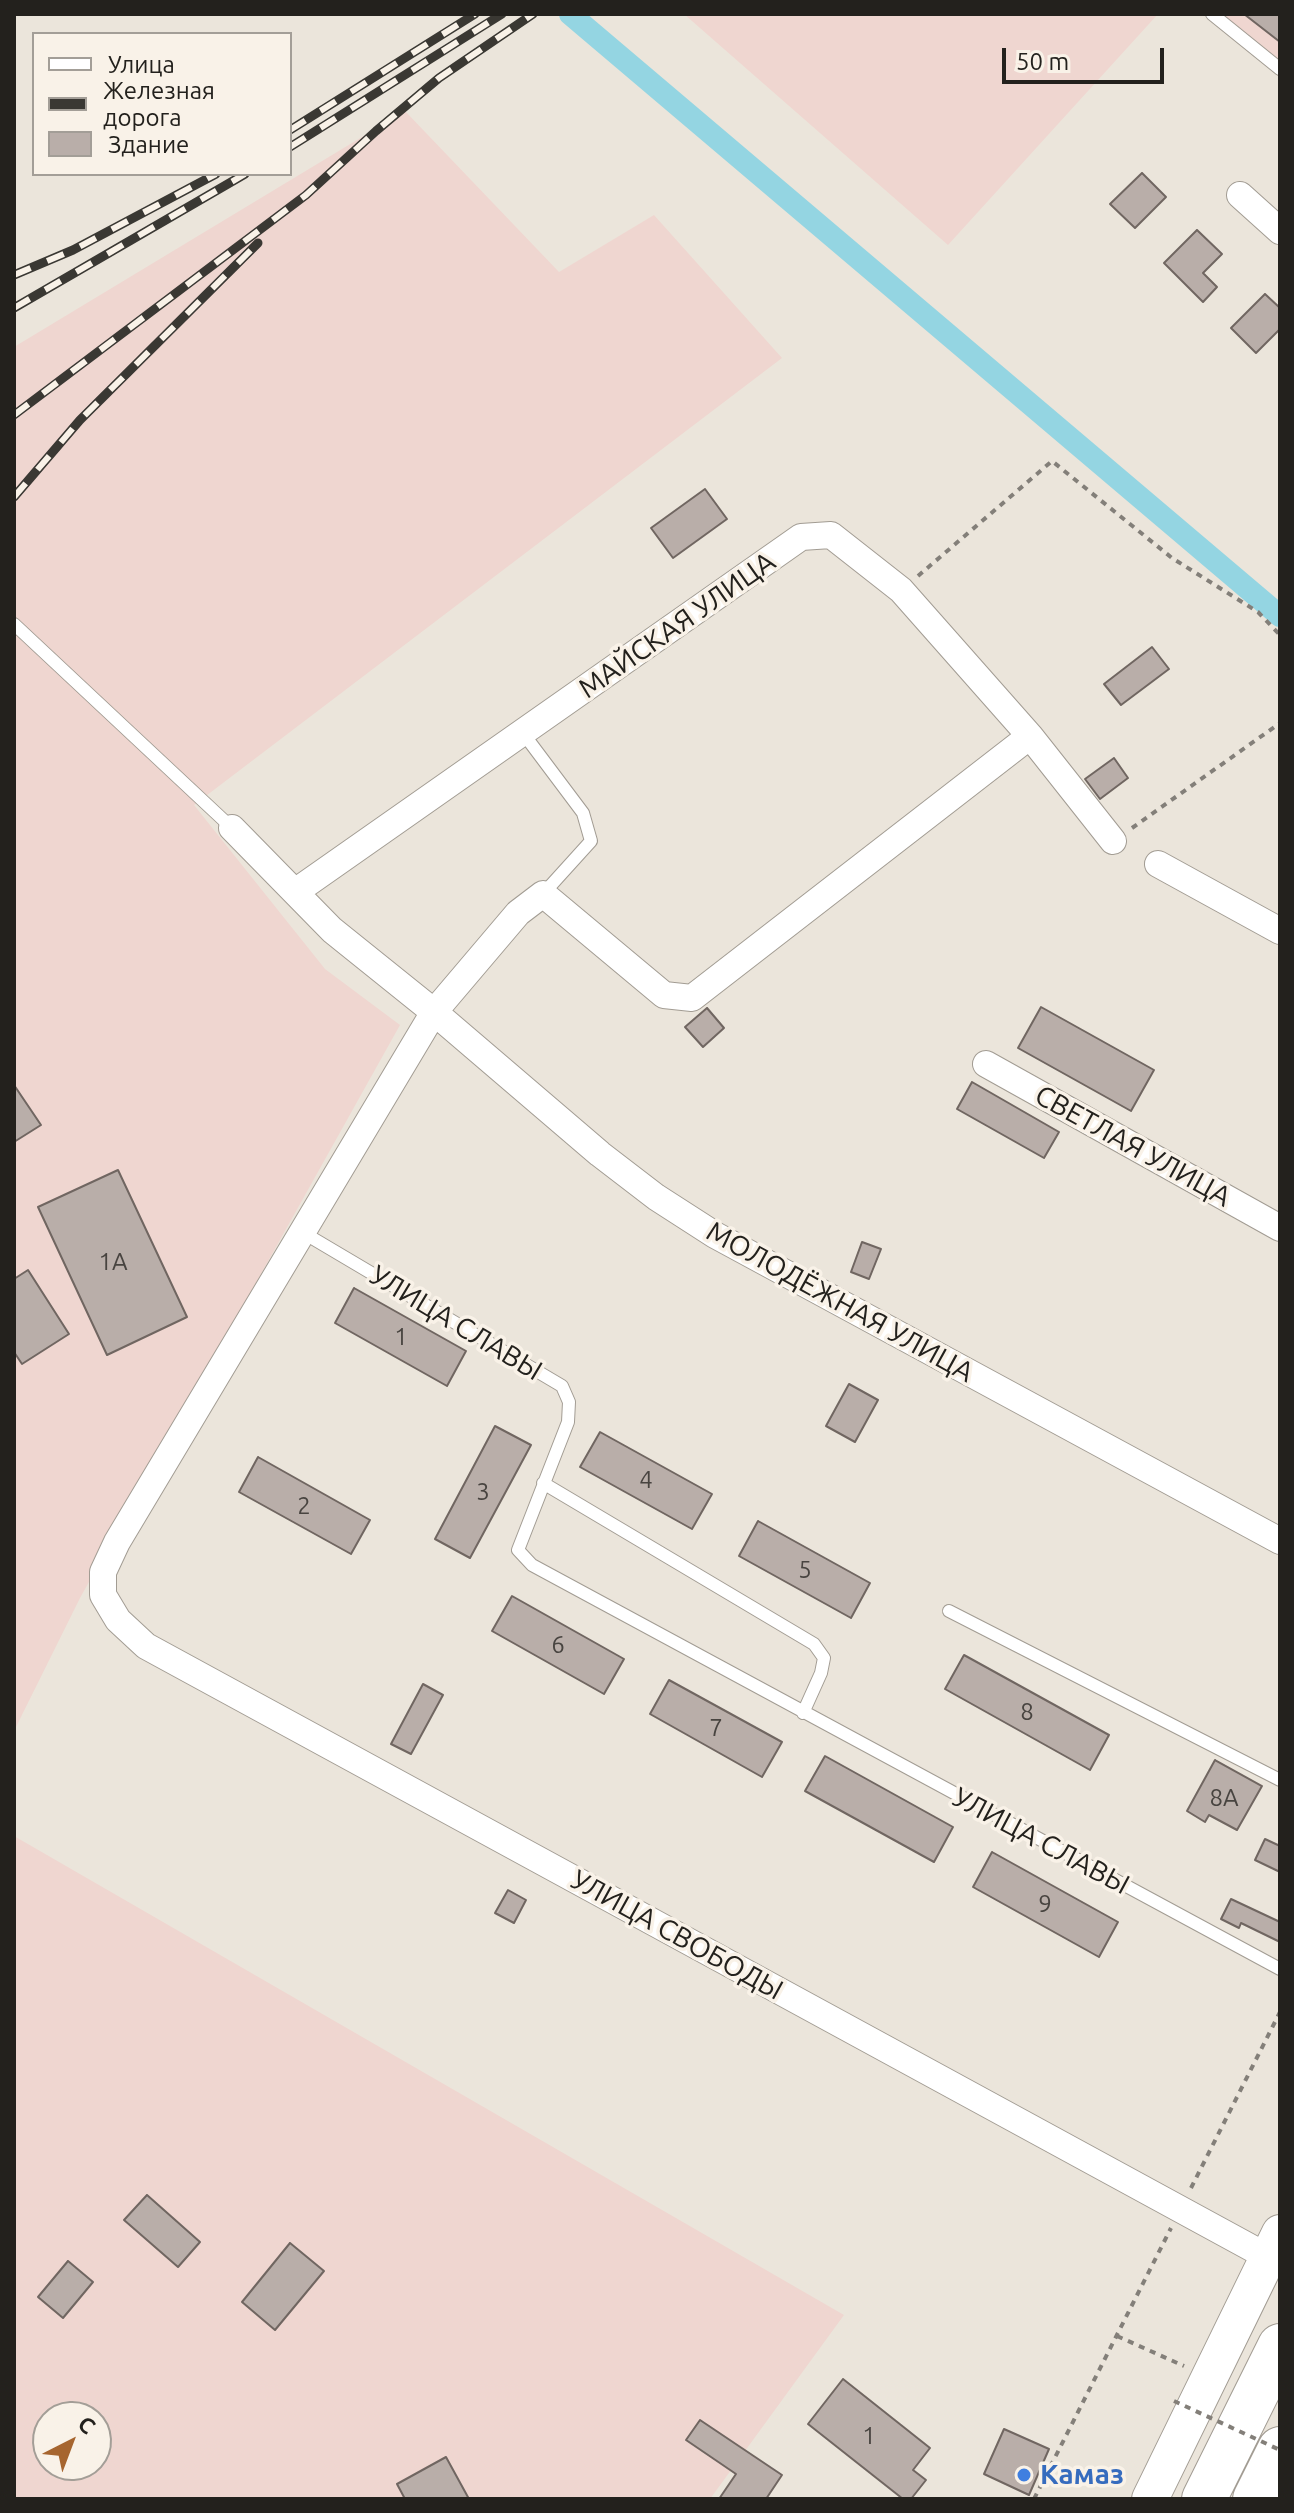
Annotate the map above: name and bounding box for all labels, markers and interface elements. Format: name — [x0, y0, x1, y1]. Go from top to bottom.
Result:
legend — [32, 32, 292, 176]
scale bar — [1006, 32, 1168, 82]
text: 50 m — [1016, 48, 1069, 75]
text: Улица — [108, 51, 175, 78]
text: Железная дорога — [103, 77, 215, 131]
text: Здание — [108, 131, 189, 158]
street label: МАЙСКАЯ УЛИЦА — [572, 545, 782, 705]
street label: СВЕТЛАЯ УЛИЦА — [1029, 1078, 1237, 1214]
street label: МОЛОДЁЖНАЯ УЛИЦА — [701, 1215, 979, 1389]
house number: 1А — [98, 1248, 128, 1276]
street label: УЛИЦА СЛАВЫ — [364, 1258, 548, 1388]
house number: 1 — [394, 1323, 408, 1351]
house number: 4 — [639, 1466, 653, 1494]
house number: 3 — [476, 1478, 490, 1506]
house number: 2 — [297, 1492, 311, 1520]
house number: 5 — [798, 1556, 812, 1584]
house number: 6 — [551, 1631, 565, 1659]
house number: 8 — [1020, 1698, 1034, 1726]
house number: 7 — [709, 1714, 723, 1742]
street label: УЛИЦА СЛАВЫ — [947, 1780, 1135, 1902]
house number: 8А — [1209, 1784, 1239, 1812]
street label: УЛИЦА СВОБОДЫ — [565, 1863, 789, 2007]
house number: 9 — [1038, 1890, 1052, 1918]
north arrow — [32, 2401, 112, 2481]
text: С — [73, 2410, 101, 2438]
house number: 1 — [862, 2422, 876, 2450]
place label: Камаз — [1040, 2458, 1124, 2492]
marker: Камаз — [1015, 2466, 1033, 2484]

